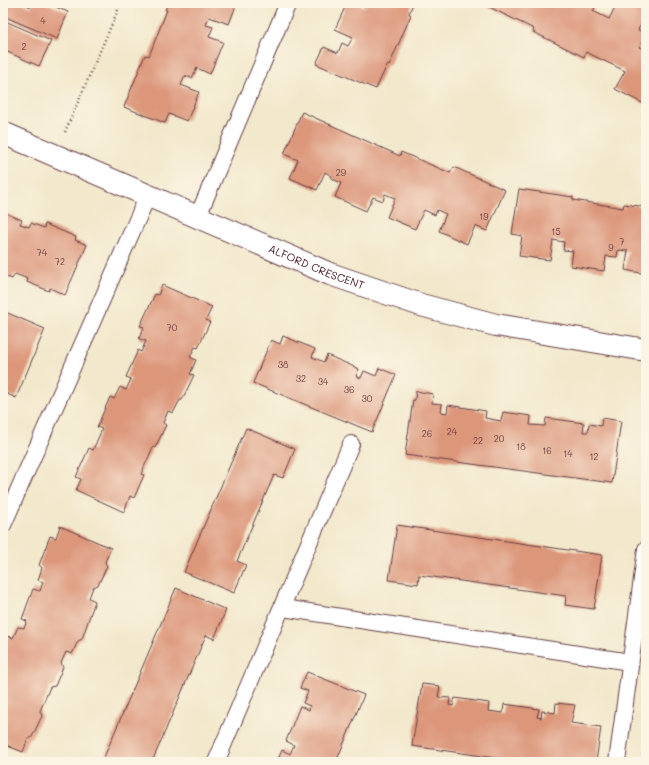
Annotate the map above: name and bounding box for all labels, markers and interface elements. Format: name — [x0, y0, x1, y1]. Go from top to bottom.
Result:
house number: 4 — [40, 15, 46, 26]
house number: 2 — [21, 41, 27, 52]
house number: 29 — [336, 167, 347, 178]
house number: 19 — [479, 211, 489, 222]
house number: 15 — [551, 226, 561, 237]
house number: 7 — [619, 236, 625, 247]
street label: ALFORD CRESCENT — [266, 240, 367, 292]
house number: 9 — [608, 242, 614, 253]
house number: 74 — [37, 247, 48, 258]
house number: 72 — [55, 256, 65, 267]
house number: 70 — [167, 322, 178, 333]
house number: 38 — [278, 359, 289, 370]
house number: 32 — [296, 373, 306, 384]
house number: 34 — [318, 376, 329, 387]
house number: 36 — [344, 384, 354, 395]
house number: 30 — [362, 393, 373, 404]
house number: 24 — [447, 426, 458, 437]
house number: 26 — [422, 428, 432, 439]
house number: 20 — [494, 433, 505, 444]
house number: 22 — [473, 435, 483, 446]
house number: 18 — [516, 441, 526, 452]
house number: 16 — [542, 445, 552, 456]
house number: 14 — [563, 448, 573, 459]
house number: 12 — [589, 451, 599, 462]

